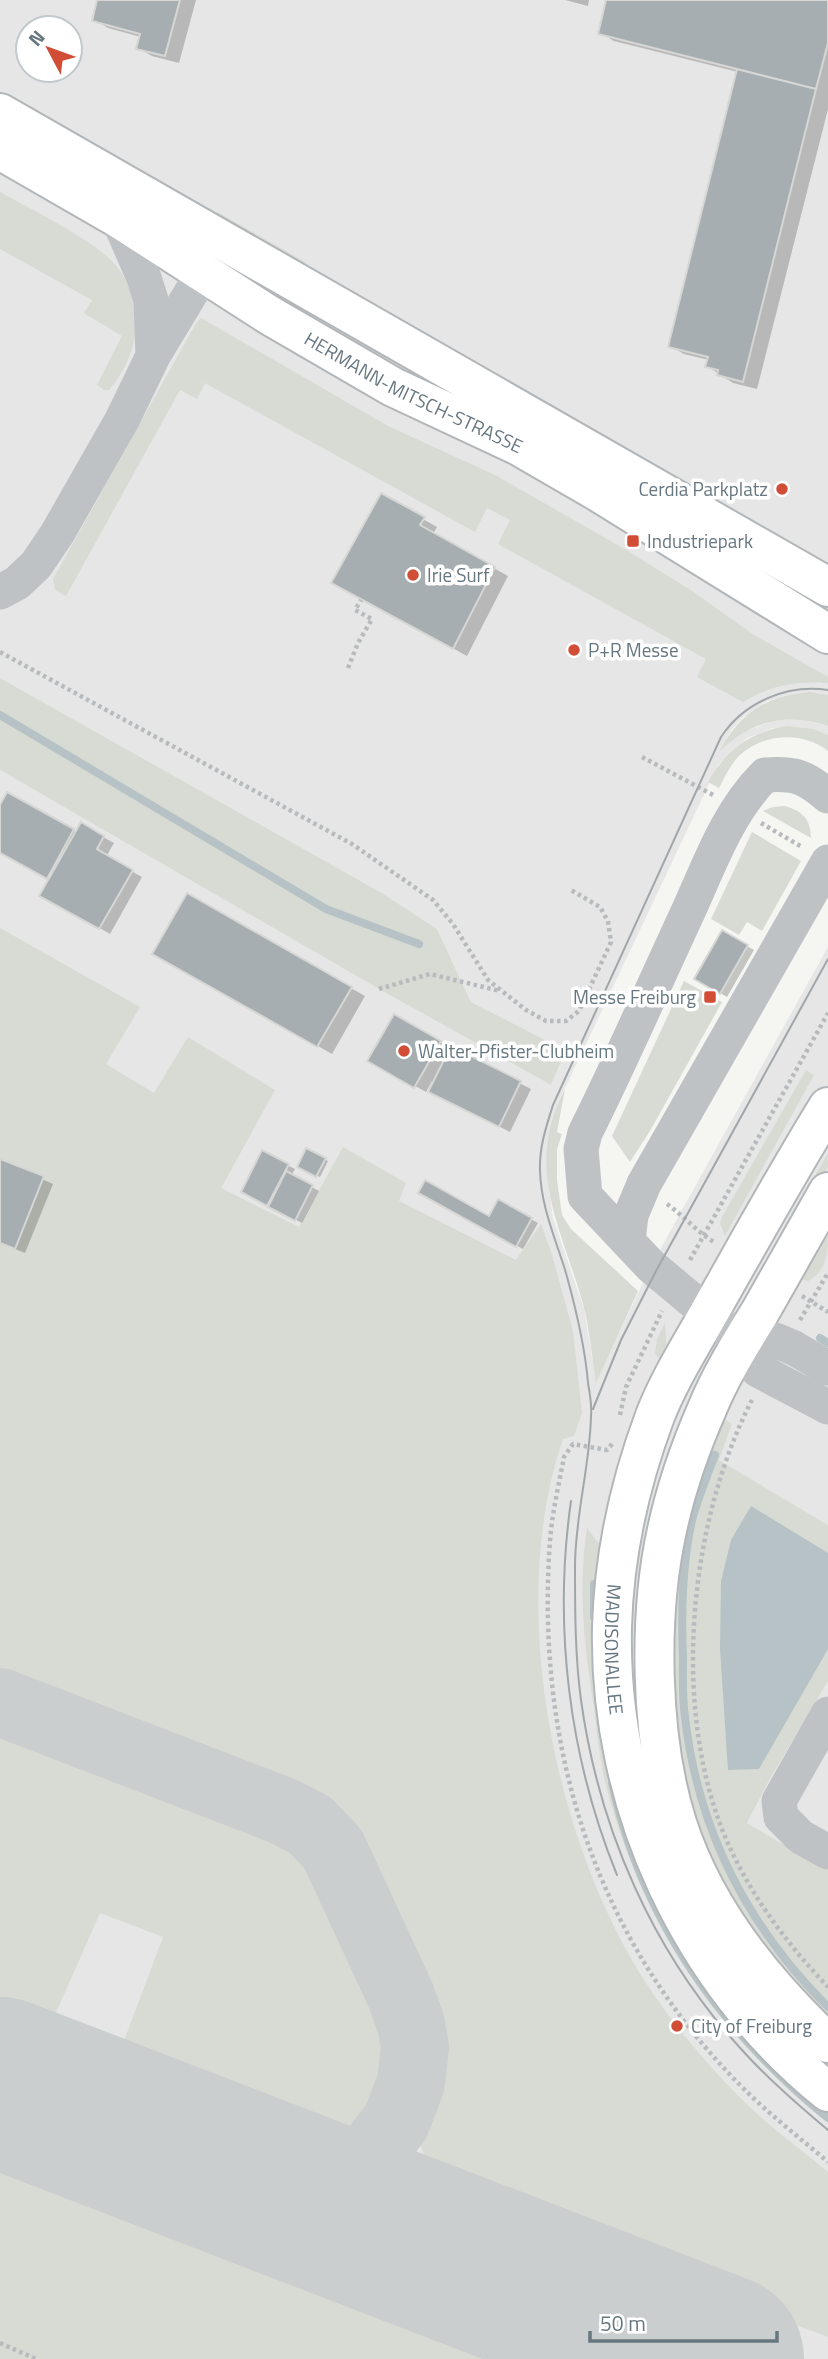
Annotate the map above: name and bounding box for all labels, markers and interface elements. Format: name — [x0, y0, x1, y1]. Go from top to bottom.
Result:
north arrow — [14, 14, 84, 84]
text: N — [21, 23, 51, 52]
street label: HERMANN-MITSCH-STRASSE — [299, 324, 528, 460]
place label: Cerdia Parkplatz — [638, 474, 768, 503]
marker: Cerdia Parkplatz — [774, 481, 790, 497]
place label: Industriepark — [647, 526, 753, 555]
marker: Industriepark — [625, 533, 641, 549]
place label: Irie Surf — [427, 560, 490, 589]
marker: Irie Surf — [405, 567, 421, 583]
place label: P+R Messe — [588, 635, 679, 664]
marker: P+R Messe — [566, 642, 582, 658]
place label: Messe Freiburg — [573, 982, 696, 1011]
marker: Messe Freiburg — [702, 989, 718, 1005]
place label: Walter-Pfister-Clubheim — [418, 1036, 614, 1065]
marker: Walter-Pfister-Clubheim — [396, 1043, 412, 1059]
street label: MADISONALLEE — [598, 1583, 632, 1716]
place label: City of Freiburg — [691, 2011, 812, 2040]
marker: City of Freiburg — [669, 2018, 685, 2034]
scale bar — [590, 2300, 777, 2344]
text: 50 m — [600, 2307, 646, 2339]

